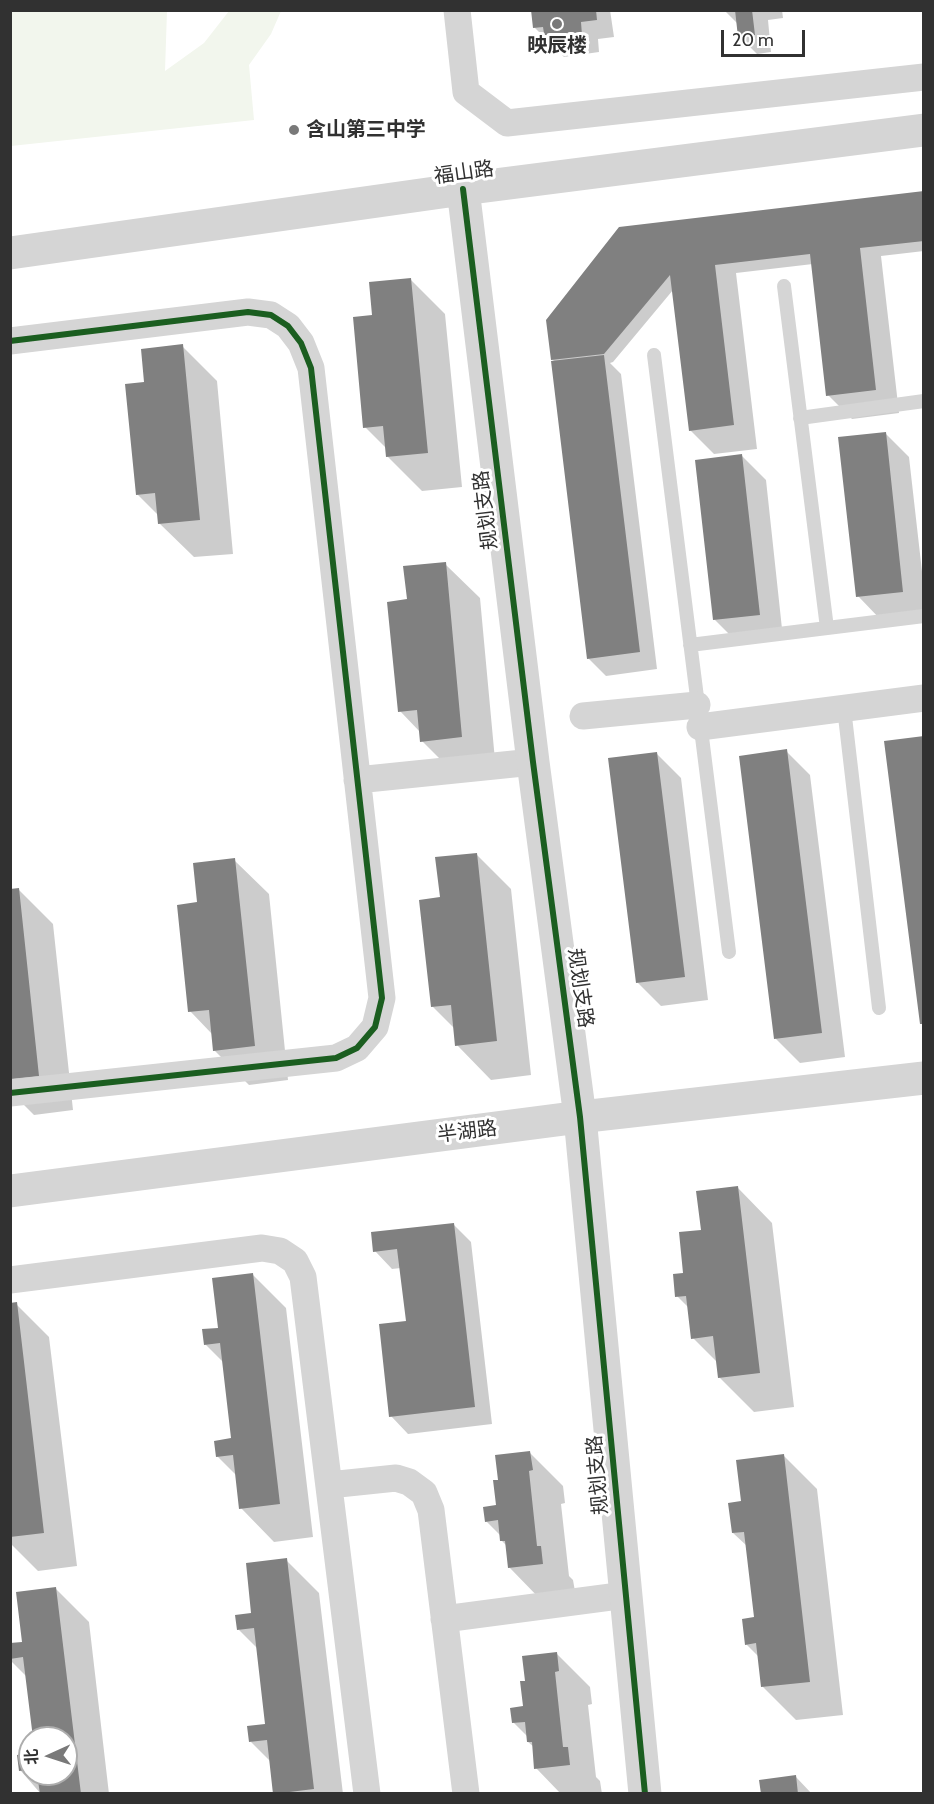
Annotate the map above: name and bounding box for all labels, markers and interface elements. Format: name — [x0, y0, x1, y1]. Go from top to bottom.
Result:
marker: 映辰楼 — [550, 17, 564, 31]
scale bar — [724, 18, 808, 56]
text: 20 m — [732, 29, 774, 51]
place label: 映辰楼 — [527, 34, 587, 58]
place label: 含山第三中学 — [306, 118, 426, 142]
marker: 含山第三中学 — [287, 123, 301, 137]
street label: 福山路 — [433, 157, 495, 189]
street label: 规划支路 — [469, 469, 503, 551]
street label: 规划支路 — [563, 947, 597, 1029]
street label: 半湖路 — [436, 1116, 498, 1148]
street label: 规划支路 — [583, 1434, 613, 1516]
north arrow — [18, 1726, 78, 1786]
text: 北 — [22, 1748, 41, 1765]

